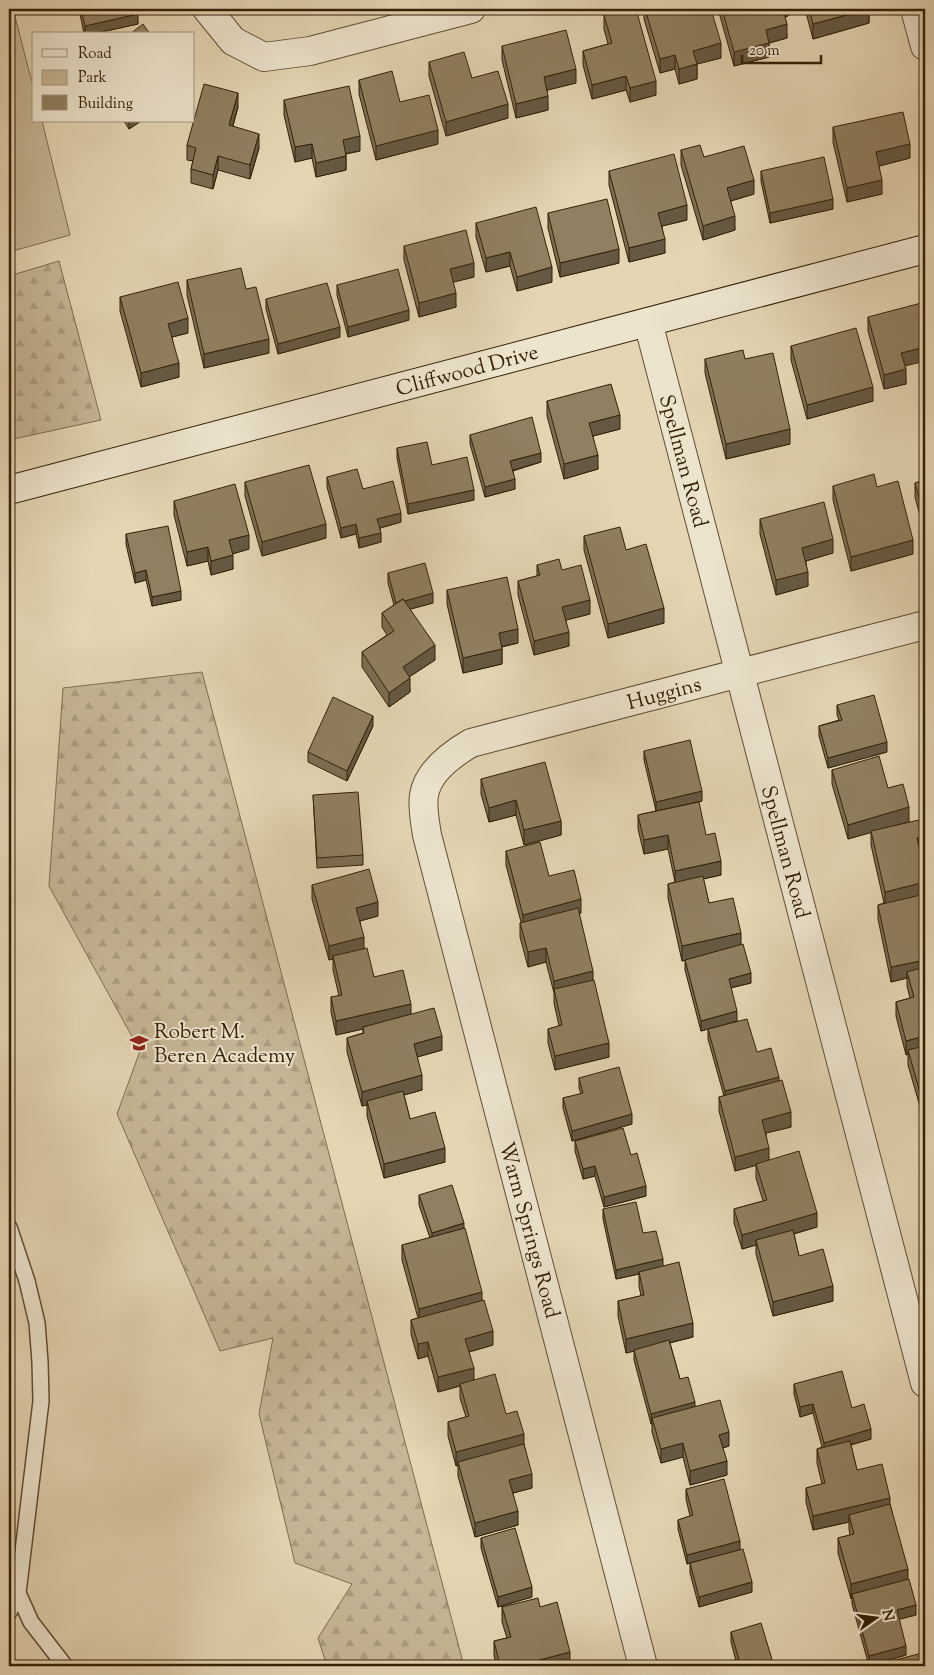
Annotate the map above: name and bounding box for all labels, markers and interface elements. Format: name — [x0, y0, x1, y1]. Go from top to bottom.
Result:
legend — [32, 32, 195, 122]
scale bar — [742, 32, 820, 64]
text: 20 m — [749, 41, 780, 62]
text: Road — [78, 44, 112, 65]
text: Park — [78, 68, 107, 89]
text: Building — [78, 94, 133, 115]
street label: Cliffwood Drive — [393, 338, 542, 405]
street label: Spellman Road — [650, 392, 714, 532]
street label: Huggins — [624, 671, 705, 719]
street label: Spellman Road — [752, 783, 816, 923]
place label: Robert M. Beren Academy — [154, 1018, 296, 1072]
school or university icon: Robert M. Beren Academy — [128, 1032, 150, 1054]
street label: Warm Springs Road — [490, 1139, 566, 1322]
north arrow — [852, 1592, 902, 1642]
text: N — [876, 1607, 898, 1623]

